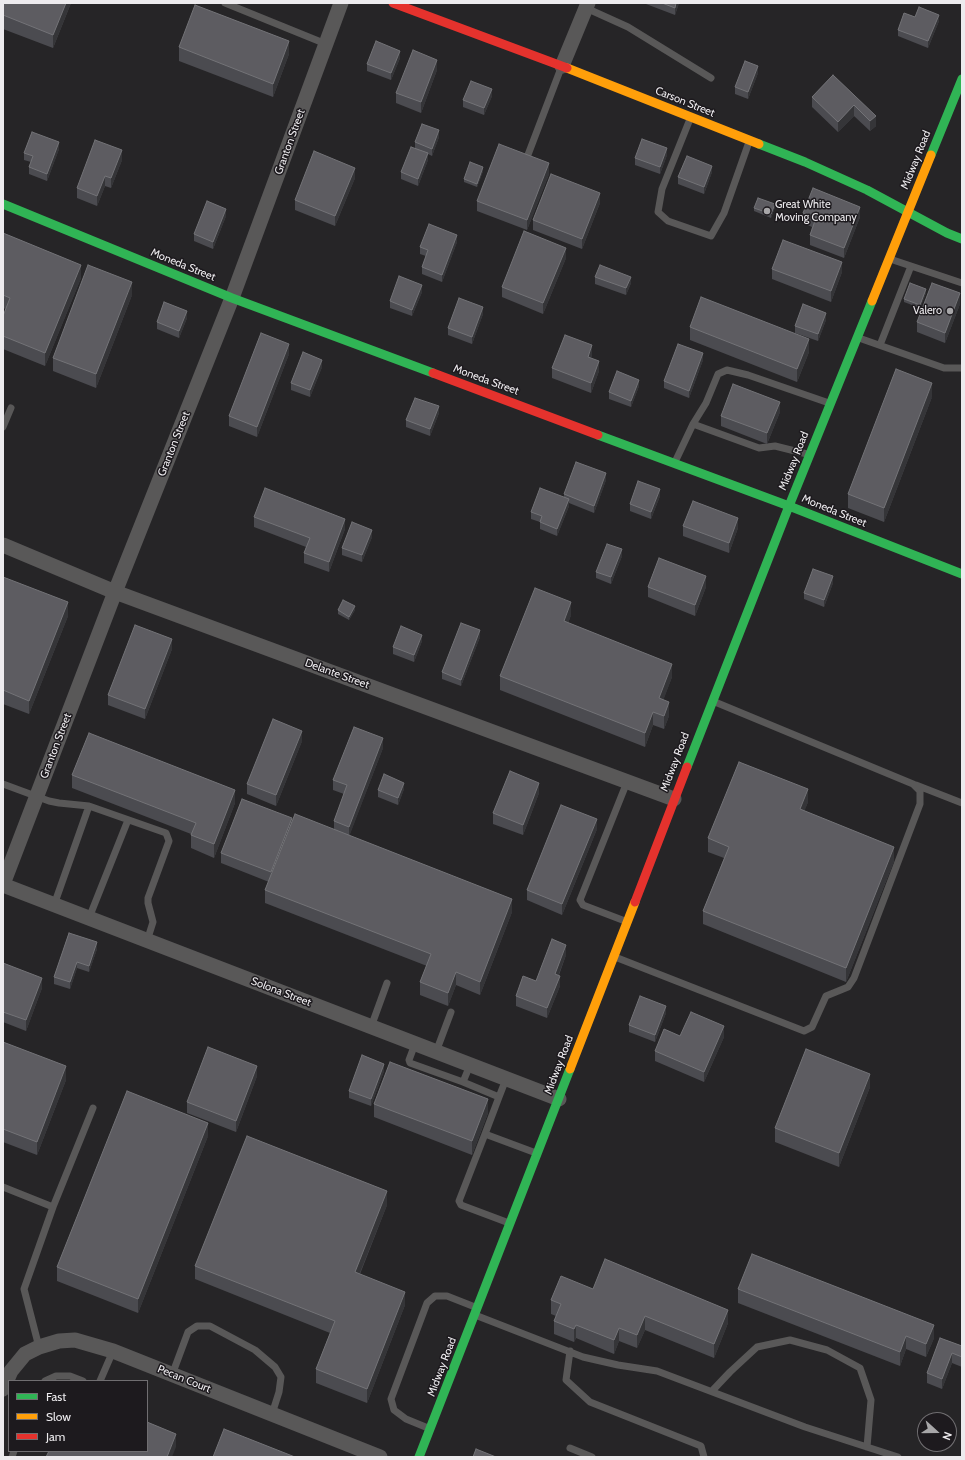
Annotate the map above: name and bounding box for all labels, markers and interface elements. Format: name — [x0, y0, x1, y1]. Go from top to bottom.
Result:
street label: Carson Street — [653, 84, 717, 120]
street label: Granton Street — [272, 107, 308, 177]
street label: Midway Road — [898, 129, 934, 191]
place label: Great White Moving Company — [775, 198, 857, 224]
marker: Great White Moving Company — [762, 206, 772, 216]
street label: Moneda Street — [149, 246, 217, 284]
place label: Valero — [913, 304, 942, 318]
marker: Valero — [945, 306, 955, 316]
street label: Moneda Street — [451, 362, 521, 398]
street label: Granton Street — [155, 410, 193, 478]
street label: Midway Road — [776, 430, 812, 492]
street label: Moneda Street — [800, 492, 868, 530]
street label: Delante Street — [303, 656, 371, 692]
street label: Granton Street — [38, 712, 74, 780]
street label: Midway Road — [658, 731, 692, 793]
street label: Solona Street — [249, 975, 313, 1009]
street label: Midway Road — [542, 1034, 576, 1096]
street label: Midway Road — [425, 1336, 459, 1398]
street label: Pecan Court — [155, 1362, 213, 1396]
legend — [8, 1380, 148, 1452]
text: Fast — [46, 1389, 66, 1404]
text: Slow — [46, 1409, 71, 1424]
north arrow — [917, 1412, 957, 1452]
text: Jam — [46, 1429, 65, 1444]
text: N — [939, 1430, 955, 1442]

